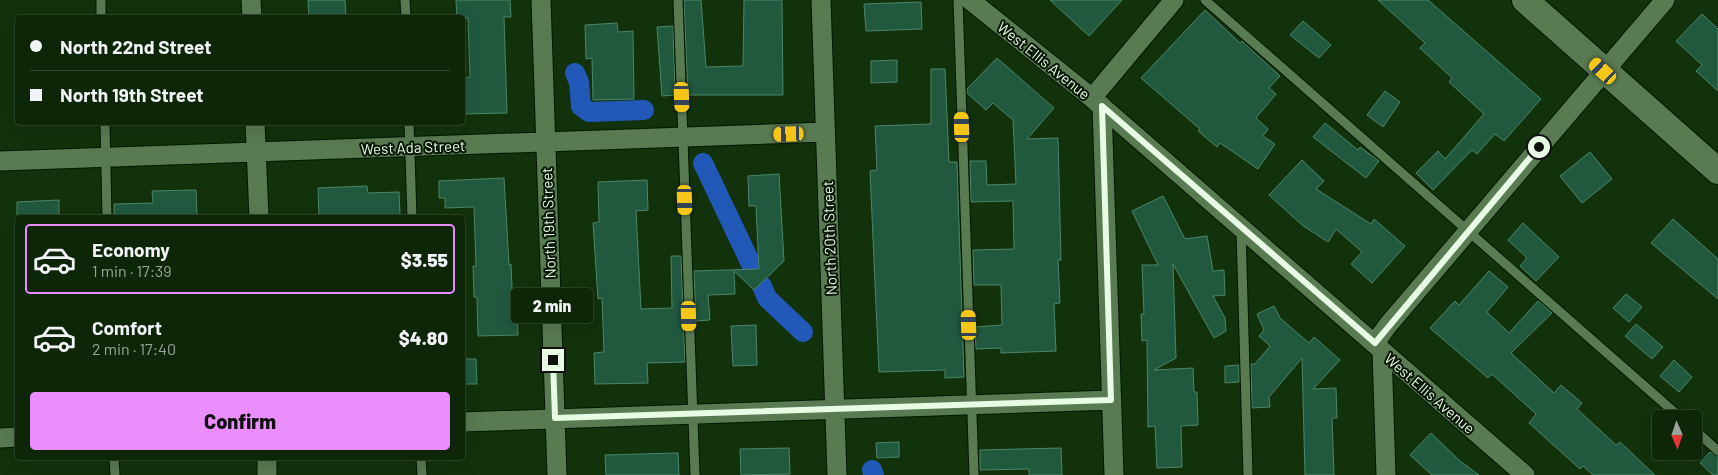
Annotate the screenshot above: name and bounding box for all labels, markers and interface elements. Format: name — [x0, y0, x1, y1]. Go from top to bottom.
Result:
street label: West Ellis Avenue — [994, 17, 1094, 103]
text: North 22nd Street — [60, 35, 212, 58]
car — [1586, 55, 1619, 87]
car — [673, 82, 690, 112]
text: North 19th Street — [60, 83, 204, 106]
car — [953, 112, 970, 142]
car — [773, 126, 804, 142]
street label: West Ada Street — [360, 136, 466, 158]
route start — [1528, 136, 1550, 158]
street label: North 19th Street — [537, 167, 559, 279]
street label: North 20th Street — [818, 180, 840, 296]
car — [676, 185, 693, 215]
icon: car — [32, 237, 77, 282]
text: Economy — [92, 238, 170, 261]
text: $3.55 — [401, 248, 448, 271]
text: 1 min · 17:39 — [92, 261, 172, 280]
callout: 2 min — [512, 288, 594, 322]
text: 2 min — [533, 296, 571, 315]
car — [680, 301, 697, 331]
car — [960, 310, 977, 340]
icon: car — [32, 315, 77, 360]
text: Comfort — [92, 316, 162, 339]
text: $4.80 — [399, 326, 448, 349]
text: 2 min · 17:40 — [92, 339, 176, 358]
route end — [542, 349, 564, 371]
street label: West Ellis Avenue — [1381, 349, 1479, 437]
button: Confirm — [30, 392, 450, 450]
north arrow — [1652, 410, 1702, 460]
map controls — [1652, 410, 1702, 460]

